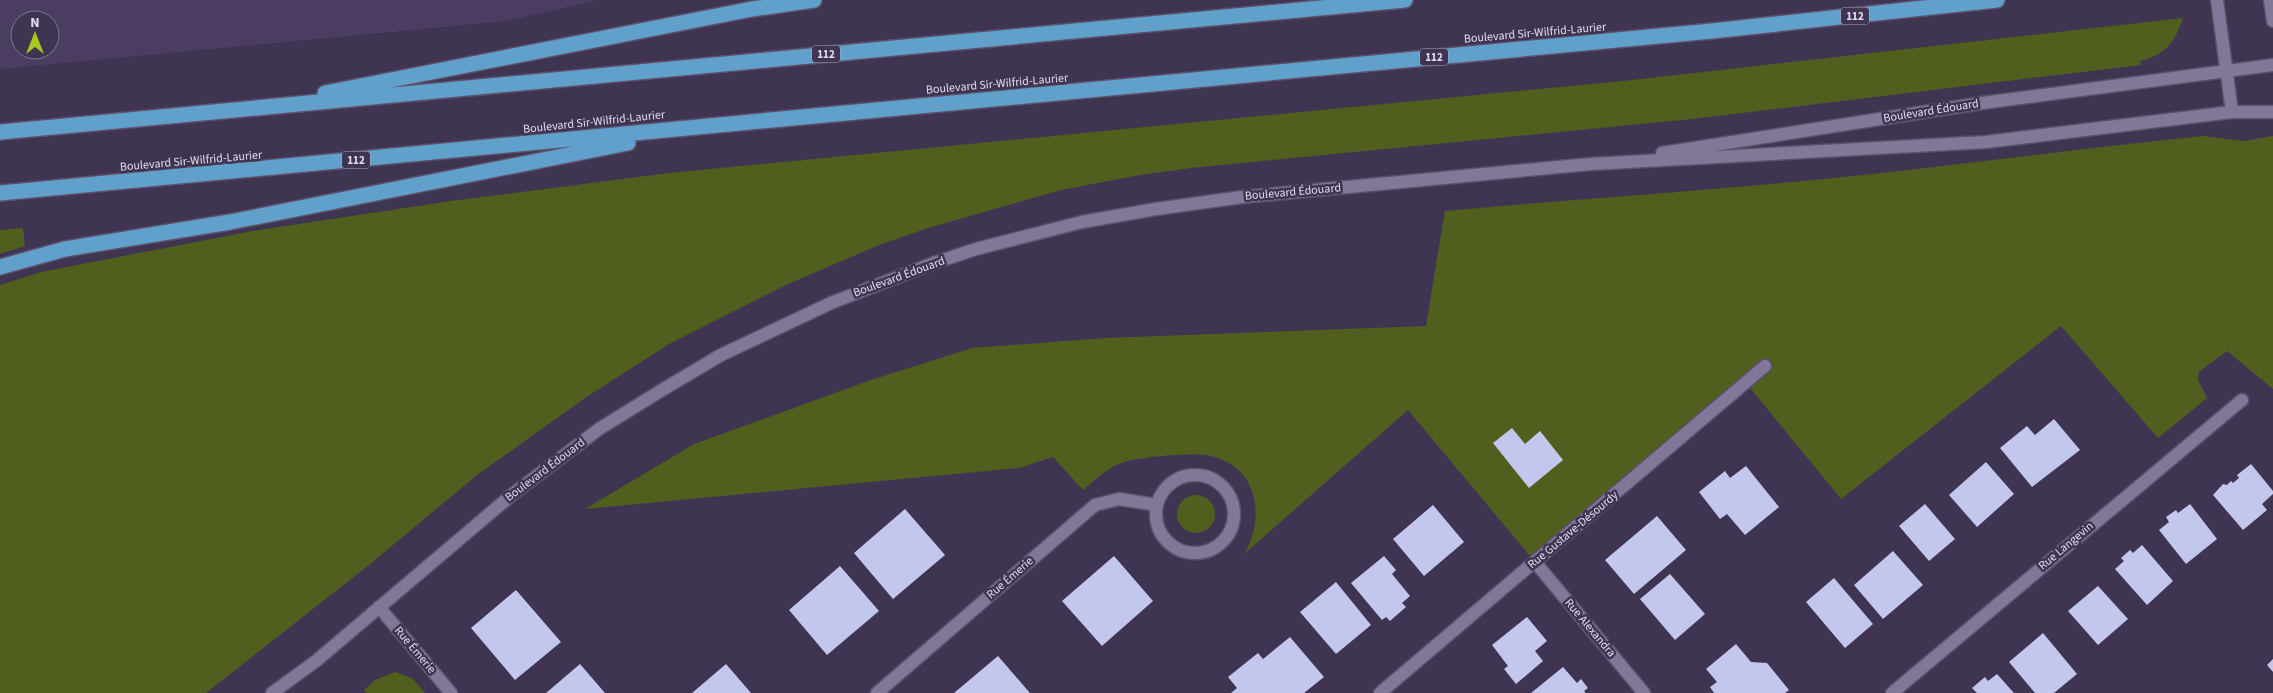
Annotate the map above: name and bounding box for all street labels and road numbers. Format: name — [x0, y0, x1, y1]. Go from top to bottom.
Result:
road number: 112 — [1841, 8, 1869, 24]
street label: Boulevard Sir-Wilfrid-Laurier — [1463, 18, 1608, 48]
road number: 112 — [812, 46, 840, 62]
road number: 112 — [1420, 48, 1448, 66]
street label: Boulevard Sir-Wilfrid-Laurier — [925, 69, 1070, 99]
street label: Boulevard Édouard — [1882, 95, 1980, 127]
street label: Boulevard Sir-Wilfrid-Laurier — [522, 106, 667, 138]
street label: Boulevard Sir-Wilfrid-Laurier — [119, 146, 264, 176]
road number: 112 — [342, 152, 370, 168]
street label: Boulevard Édouard — [1244, 179, 1342, 205]
street label: Boulevard Édouard — [851, 253, 947, 301]
street label: Boulevard Édouard — [501, 434, 589, 506]
street label: Rue Gustave-Désourdy — [1524, 487, 1622, 573]
street label: Rue Langevin — [2035, 518, 2097, 574]
street label: Rue Émerie — [983, 553, 1037, 603]
street label: Rue Alexandra — [1560, 595, 1620, 661]
street label: Rue Émerie — [390, 623, 440, 677]

